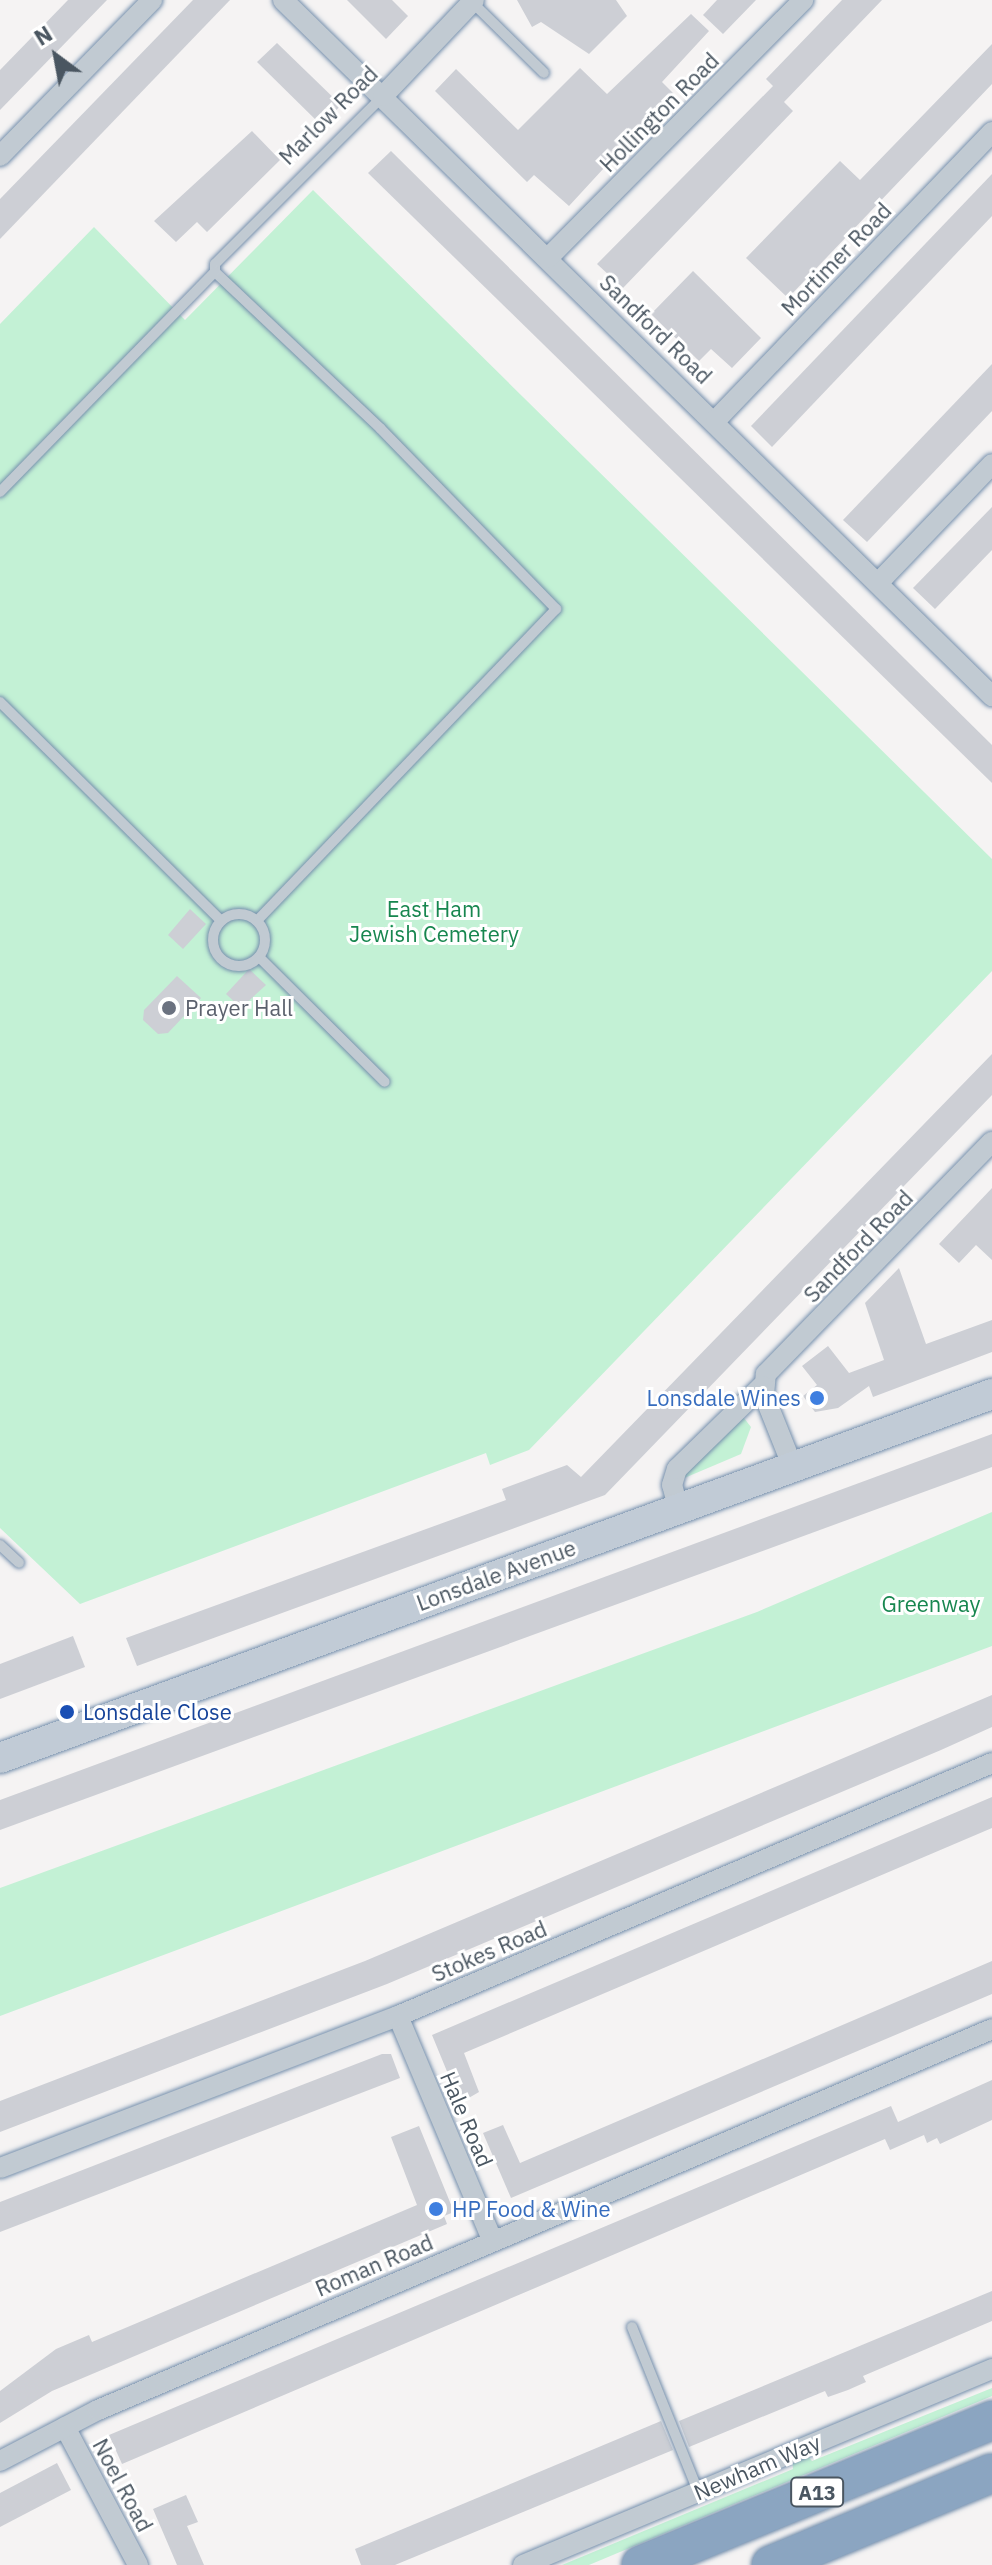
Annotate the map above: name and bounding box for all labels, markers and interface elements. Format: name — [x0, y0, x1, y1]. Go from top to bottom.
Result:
north arrow — [16, 16, 96, 96]
text: N — [29, 19, 57, 52]
street label: Hollington Road — [594, 47, 724, 177]
street label: Marlow Road — [273, 60, 383, 170]
street label: Mortimer Road — [776, 197, 896, 321]
street label: Sandford Road — [594, 269, 718, 389]
park label: East Ham Jewish Cemetery — [349, 895, 519, 946]
place label: Prayer Hall — [185, 995, 293, 1021]
marker: Prayer Hall — [160, 999, 178, 1017]
street label: Sandford Road — [798, 1184, 918, 1308]
place label: Lonsdale Wines — [647, 1385, 801, 1411]
marker: Lonsdale Wines — [808, 1389, 826, 1407]
street label: Lonsdale Avenue — [413, 1534, 579, 1616]
park label: Greenway — [881, 1591, 981, 1617]
place label: Lonsdale Close — [83, 1699, 232, 1725]
marker: Lonsdale Close — [58, 1703, 76, 1721]
street label: Stokes Road — [427, 1915, 551, 1987]
street label: Hale Road — [435, 2067, 499, 2171]
place label: HP Food & Wine — [452, 2196, 611, 2222]
marker: HP Food & Wine — [427, 2200, 445, 2218]
street label: Roman Road — [311, 2228, 437, 2302]
street label: Newham Way — [690, 2428, 824, 2506]
street label: Noel Road — [87, 2434, 159, 2536]
road number: A13 — [789, 2476, 845, 2508]

